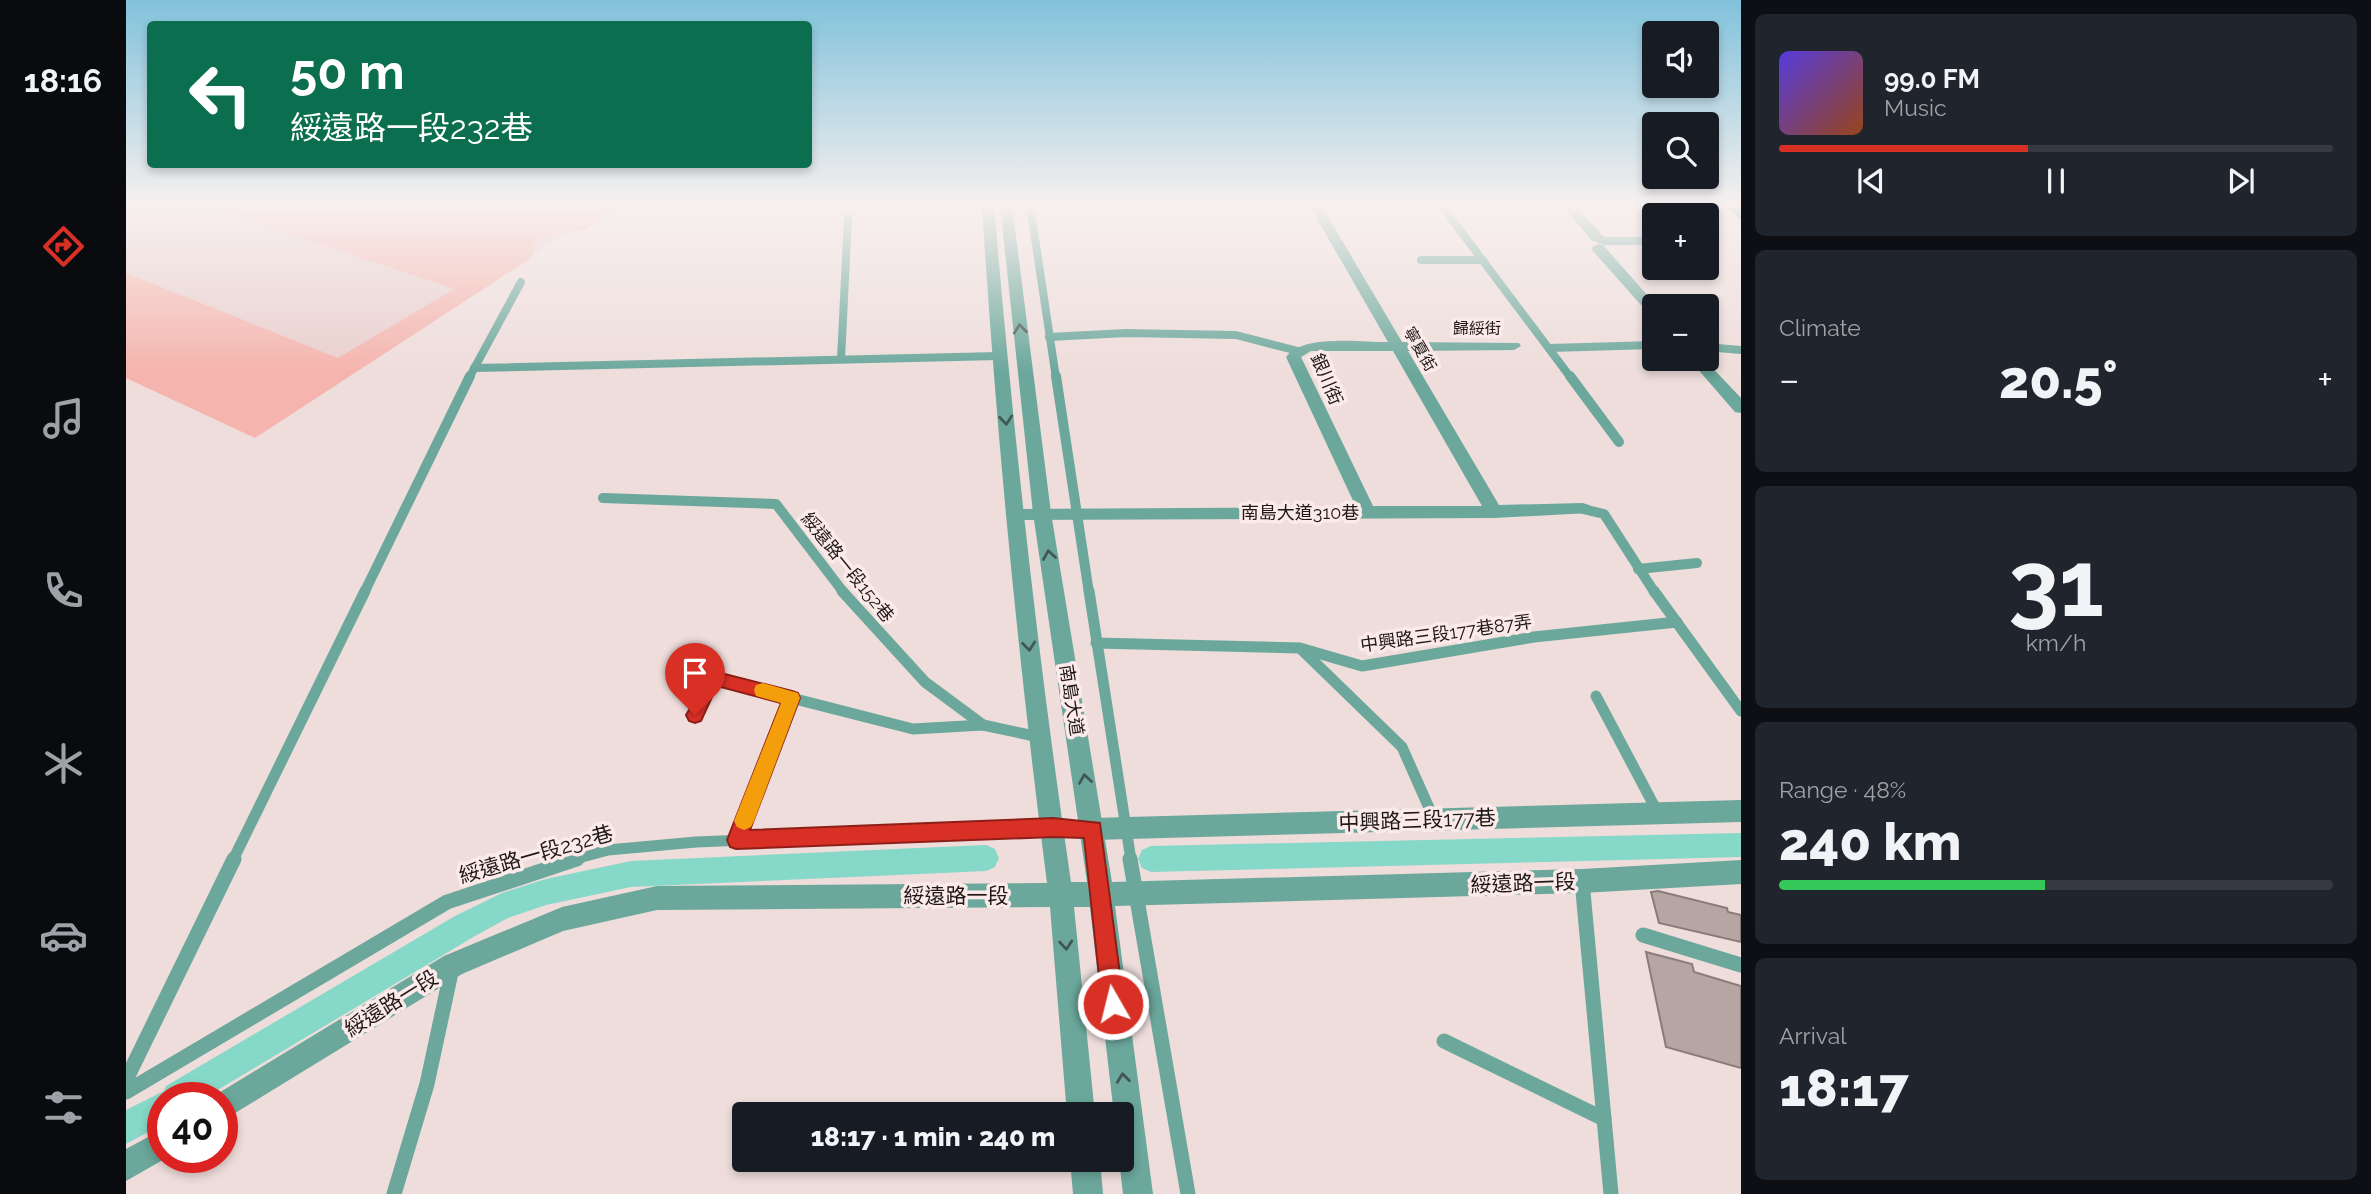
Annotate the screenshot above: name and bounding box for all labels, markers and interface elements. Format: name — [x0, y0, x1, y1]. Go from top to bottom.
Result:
map controls — [1642, 21, 1719, 371]
button: sound — [1642, 21, 1719, 98]
text: 50 m — [290, 43, 405, 100]
icon: left — [175, 49, 266, 140]
text: 18:16 — [24, 62, 102, 99]
text: 99.0 FM — [1884, 64, 1980, 94]
text: Music — [1884, 94, 1947, 121]
text: 綏遠路一段232巷 — [290, 109, 532, 146]
button: search — [1642, 112, 1719, 189]
icon: previous — [1852, 162, 1890, 200]
icon: pause — [2037, 162, 2075, 200]
icon: next — [2222, 162, 2260, 200]
button: + — [1642, 203, 1719, 280]
icon: directions — [39, 222, 88, 271]
button: − — [1642, 294, 1719, 371]
text: Climate — [1779, 314, 1861, 341]
street label: 歸綏街 — [1453, 319, 1501, 338]
one-way arrow — [1013, 323, 1028, 334]
street label: 寧夏街 — [1400, 323, 1440, 375]
text: 20.5° — [1999, 349, 2118, 410]
street label: 銀川街 — [1307, 350, 1347, 408]
text: − — [1779, 357, 1799, 402]
text: + — [2317, 357, 2333, 402]
icon: music — [39, 394, 88, 443]
one-way arrow — [998, 415, 1013, 426]
street label: 南島大道310巷 — [1241, 502, 1359, 523]
street label: 綏遠路一段152巷 — [797, 508, 899, 626]
text: 31 — [2008, 530, 2104, 637]
one-way arrow — [1042, 549, 1057, 560]
icon: phone — [39, 566, 88, 615]
street label: 中興路三段177巷87弄 — [1359, 611, 1533, 655]
text: km/h — [2026, 629, 2086, 656]
one-way arrow — [1021, 641, 1036, 652]
pin — [665, 643, 725, 715]
icon: arrive — [676, 654, 714, 692]
street label: 南島大道 — [1056, 663, 1088, 737]
icon: climate — [39, 739, 88, 788]
one-way arrow — [1078, 773, 1093, 785]
text: Range · 48% — [1779, 776, 1906, 803]
street label: 中興路三段177巷 — [1338, 805, 1496, 835]
text: 240 km — [1779, 811, 1961, 872]
street label: 綏遠路一段232巷 — [456, 820, 616, 888]
street label: 綏遠路一段 — [1470, 869, 1576, 897]
street label: 綏遠路一段 — [904, 883, 1009, 908]
icon: car — [39, 911, 88, 960]
one-way arrow — [1058, 940, 1073, 951]
street label: 綏遠路一段 — [340, 965, 442, 1041]
position arrow — [1076, 967, 1150, 1041]
text: Arrival — [1779, 1022, 1846, 1049]
text: 18:17 — [1779, 1057, 1909, 1118]
one-way arrow — [1116, 1072, 1131, 1084]
speed limit sign: 40 — [147, 1082, 238, 1173]
icon: filters — [39, 1083, 88, 1132]
text: 18:17 · 1 min · 240 m — [811, 1122, 1055, 1152]

